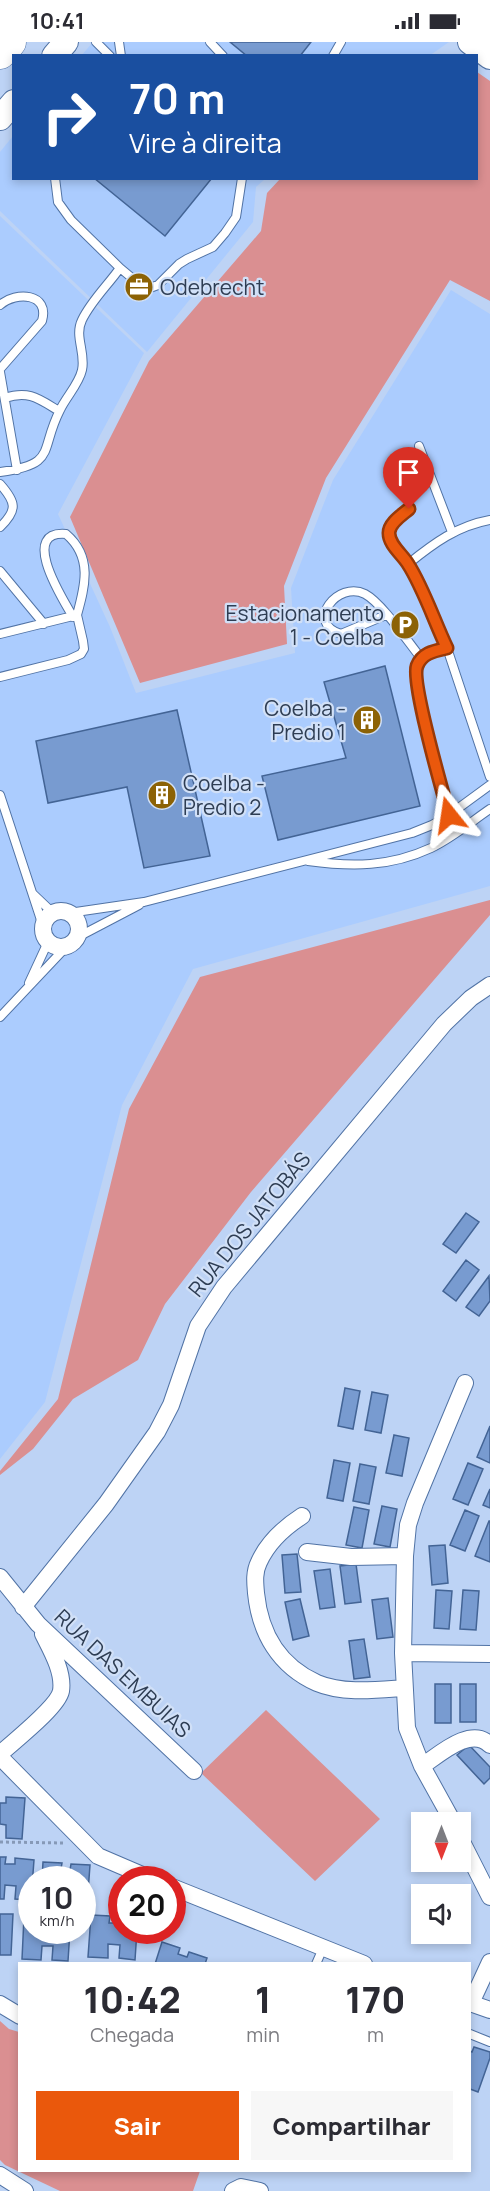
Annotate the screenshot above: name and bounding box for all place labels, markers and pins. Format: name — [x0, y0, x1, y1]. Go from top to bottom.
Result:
office icon: Odebrecht — [123, 271, 155, 303]
place label: Odebrecht — [160, 273, 265, 301]
pin — [383, 447, 434, 509]
place label: Estacionamento 1 - Coelba — [226, 599, 384, 651]
parking icon: Estacionamento 1 - Coelba — [389, 609, 421, 641]
place label: Coelba - Predio 1 — [264, 694, 346, 746]
building icon: Coelba - Predio 1 — [351, 704, 383, 736]
place label: Coelba - Predio 2 — [183, 769, 265, 821]
building icon: Coelba - Predio 2 — [146, 779, 178, 811]

